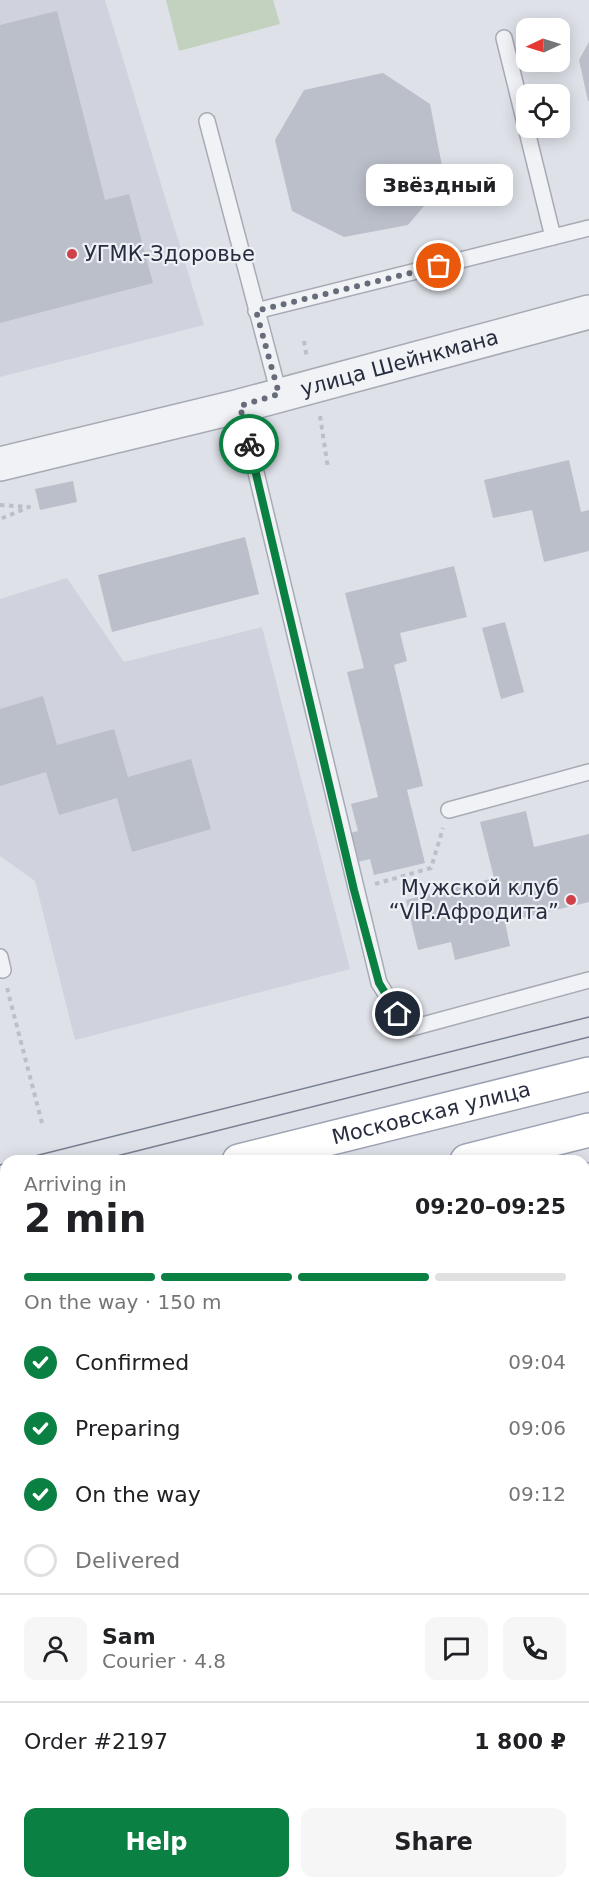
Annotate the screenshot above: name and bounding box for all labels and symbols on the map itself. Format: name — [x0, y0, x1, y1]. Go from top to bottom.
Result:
north arrow — [516, 18, 570, 72]
callout: Звёздный — [366, 164, 512, 206]
pin — [413, 240, 464, 291]
place label: УГМК-Здоровье — [84, 242, 255, 266]
marker: УГМК-Здоровье — [65, 247, 79, 261]
street label: улица Шейнкмана — [298, 325, 501, 401]
courier — [219, 414, 279, 474]
place label: Мужской клуб “VIP.Афродита” — [389, 876, 559, 924]
marker: Мужской клуб “VIP.Афродита” — [564, 893, 578, 907]
pin — [372, 988, 423, 1039]
street label: Московская улица — [329, 1077, 533, 1149]

